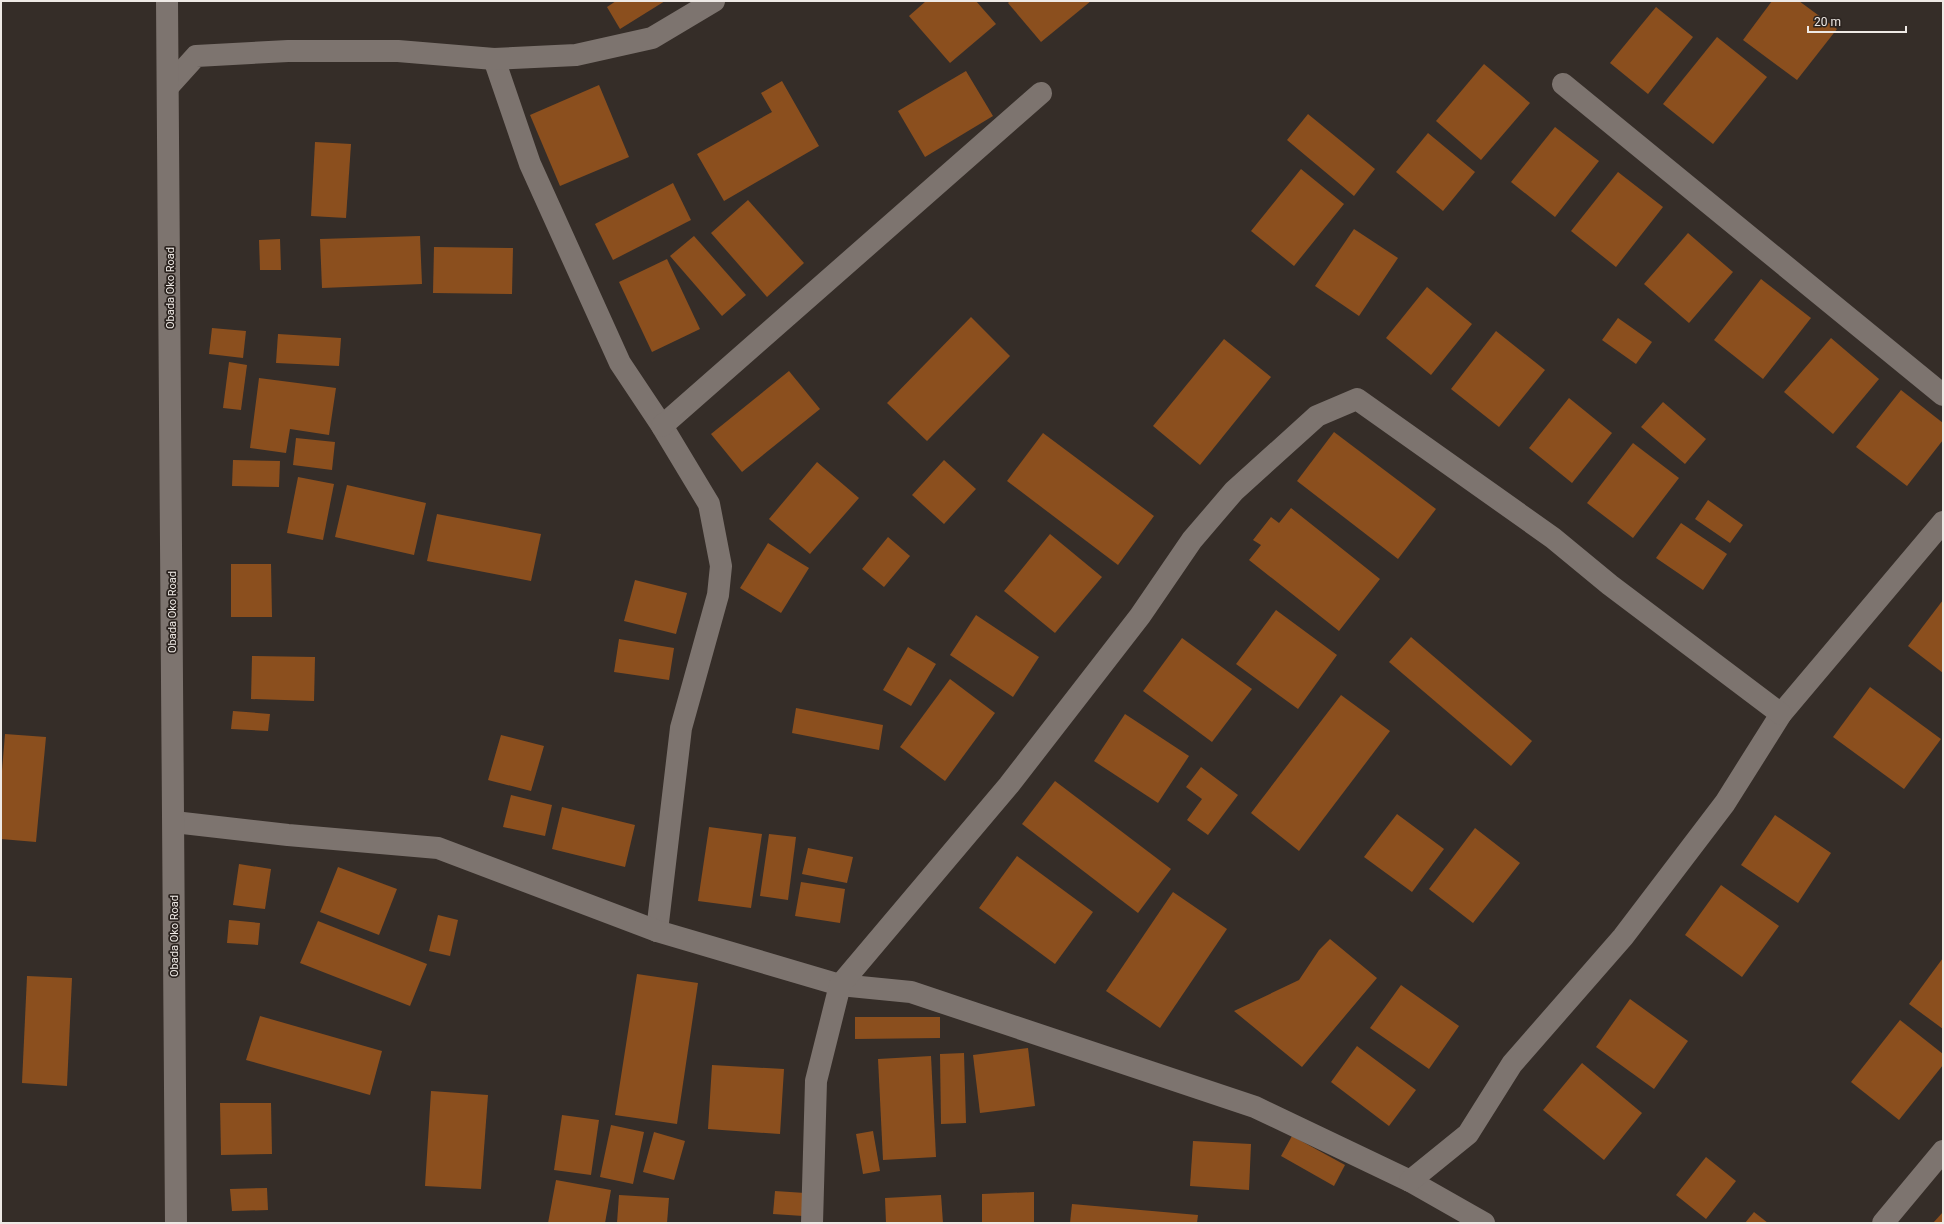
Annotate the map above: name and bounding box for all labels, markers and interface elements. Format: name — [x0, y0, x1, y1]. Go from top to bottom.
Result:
scale bar — [1808, 8, 1906, 34]
text: 20 m — [1814, 15, 1841, 29]
street label: Obada Oko Road — [164, 247, 177, 329]
street label: Obada Oko Road — [166, 571, 179, 653]
street label: Obada Oko Road — [168, 895, 181, 977]

